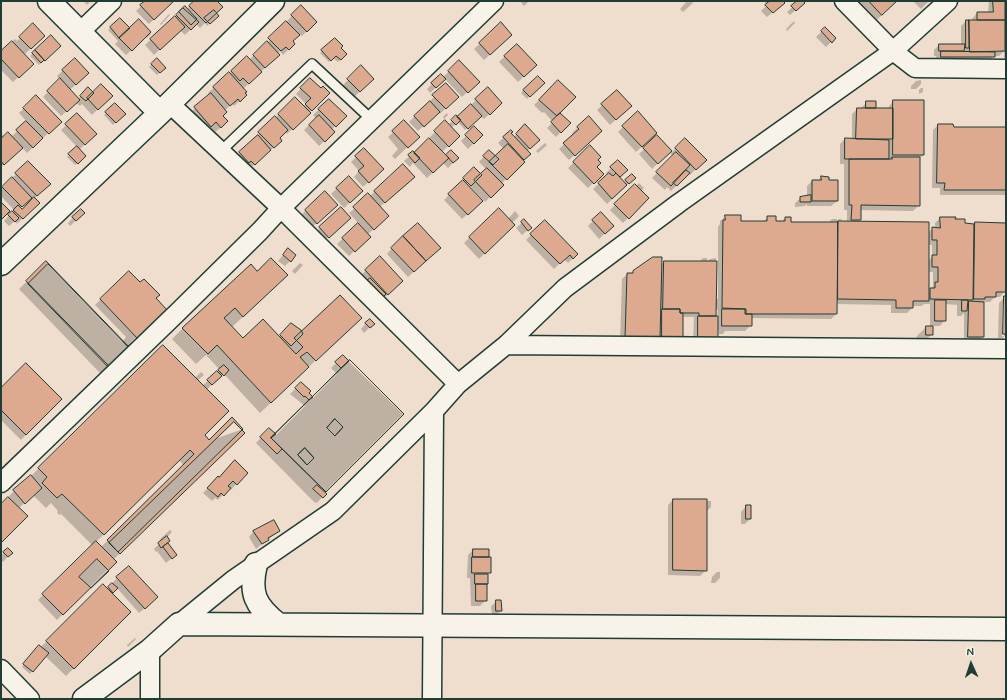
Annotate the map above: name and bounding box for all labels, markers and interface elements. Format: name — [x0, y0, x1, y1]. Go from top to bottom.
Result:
north arrow — [951, 644, 991, 684]
text: N — [966, 645, 974, 659]

